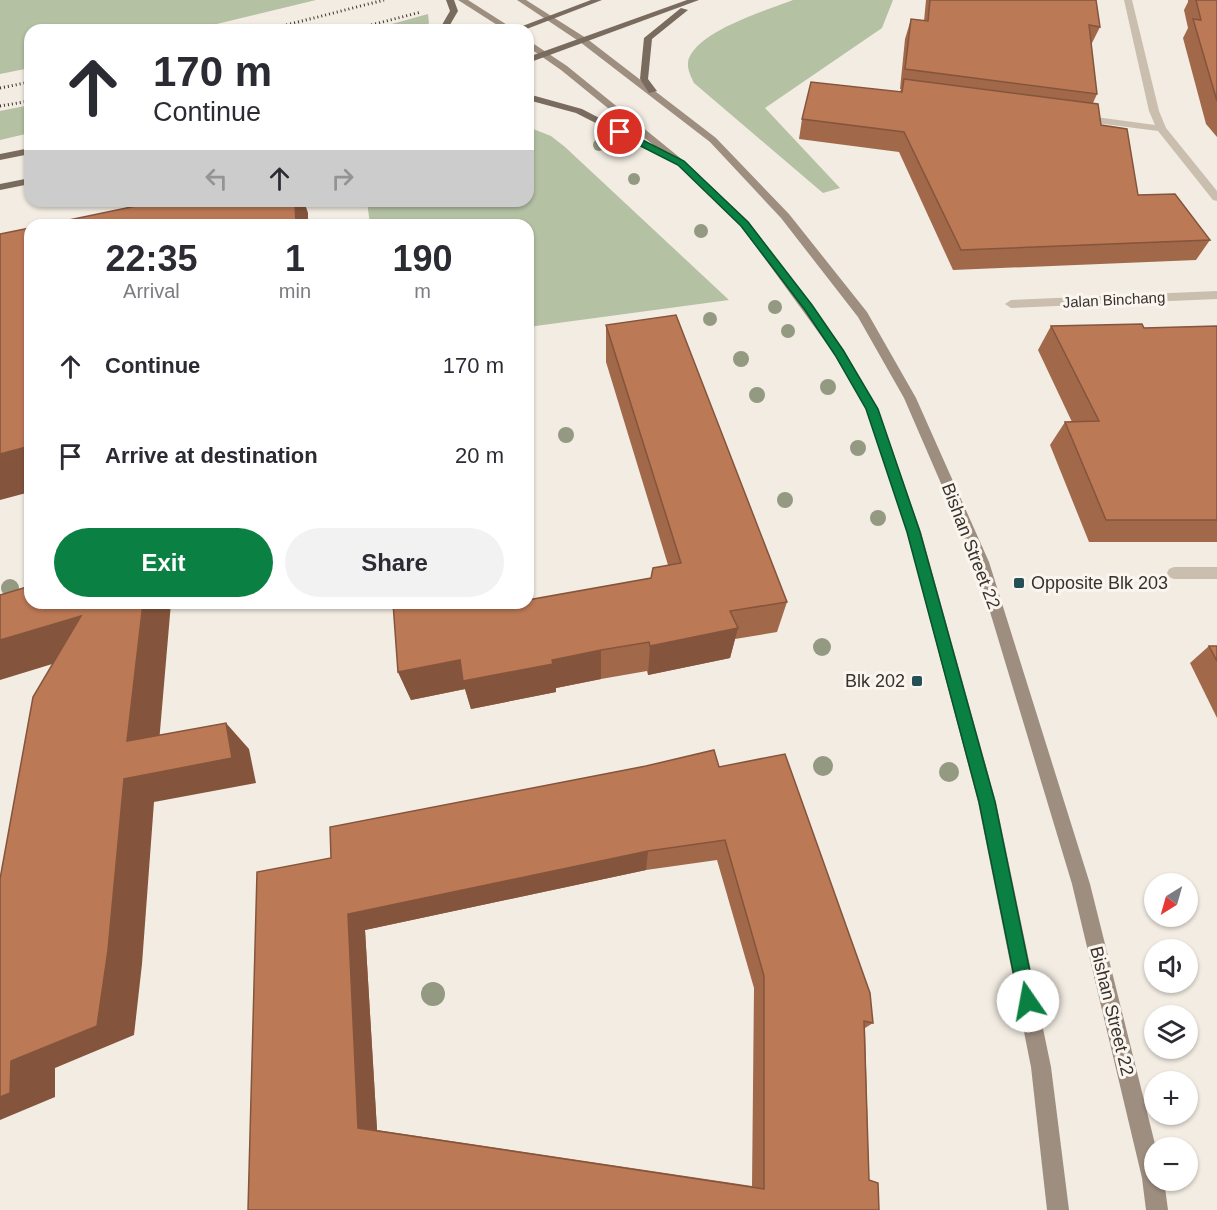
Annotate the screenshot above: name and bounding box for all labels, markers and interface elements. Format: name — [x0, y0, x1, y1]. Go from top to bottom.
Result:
icon: ahead — [54, 48, 132, 126]
text: 170 m — [153, 48, 272, 95]
text: Continue — [153, 97, 261, 127]
pin — [594, 106, 645, 157]
icon: arrive — [603, 115, 636, 148]
icon: left — [200, 162, 233, 195]
icon: ahead — [263, 162, 296, 195]
icon: right — [326, 162, 359, 195]
text: 22:35 — [105, 238, 197, 279]
text: 1 — [285, 238, 305, 279]
text: 190 — [392, 238, 453, 279]
text: Arrival — [123, 280, 180, 302]
text: min — [279, 280, 311, 302]
text: m — [414, 280, 431, 302]
street label: Jalan Binchang — [1062, 288, 1166, 311]
icon: ahead — [54, 350, 87, 383]
text: Continue — [105, 353, 200, 378]
text: 170 m — [443, 353, 504, 378]
icon: arrive — [54, 440, 87, 473]
text: Arrive at destination — [105, 443, 318, 468]
text: 20 m — [455, 443, 504, 468]
street label: Bishan Street 22 — [938, 480, 1004, 612]
button: Exit — [54, 528, 273, 597]
button: Share — [285, 528, 504, 597]
place label: Opposite Blk 203 — [1031, 573, 1168, 593]
marker: Opposite Blk 203 — [1012, 576, 1026, 590]
place label: Blk 202 — [845, 671, 905, 691]
marker: Blk 202 — [910, 674, 924, 688]
north arrow — [1144, 873, 1198, 927]
map controls — [1144, 873, 1198, 1191]
button: sound — [1144, 939, 1198, 993]
street label: Bishan Street 22 — [1086, 944, 1138, 1078]
position arrow — [996, 969, 1060, 1033]
button: layers — [1144, 1005, 1198, 1059]
button: + — [1144, 1071, 1198, 1125]
button: − — [1144, 1137, 1198, 1191]

